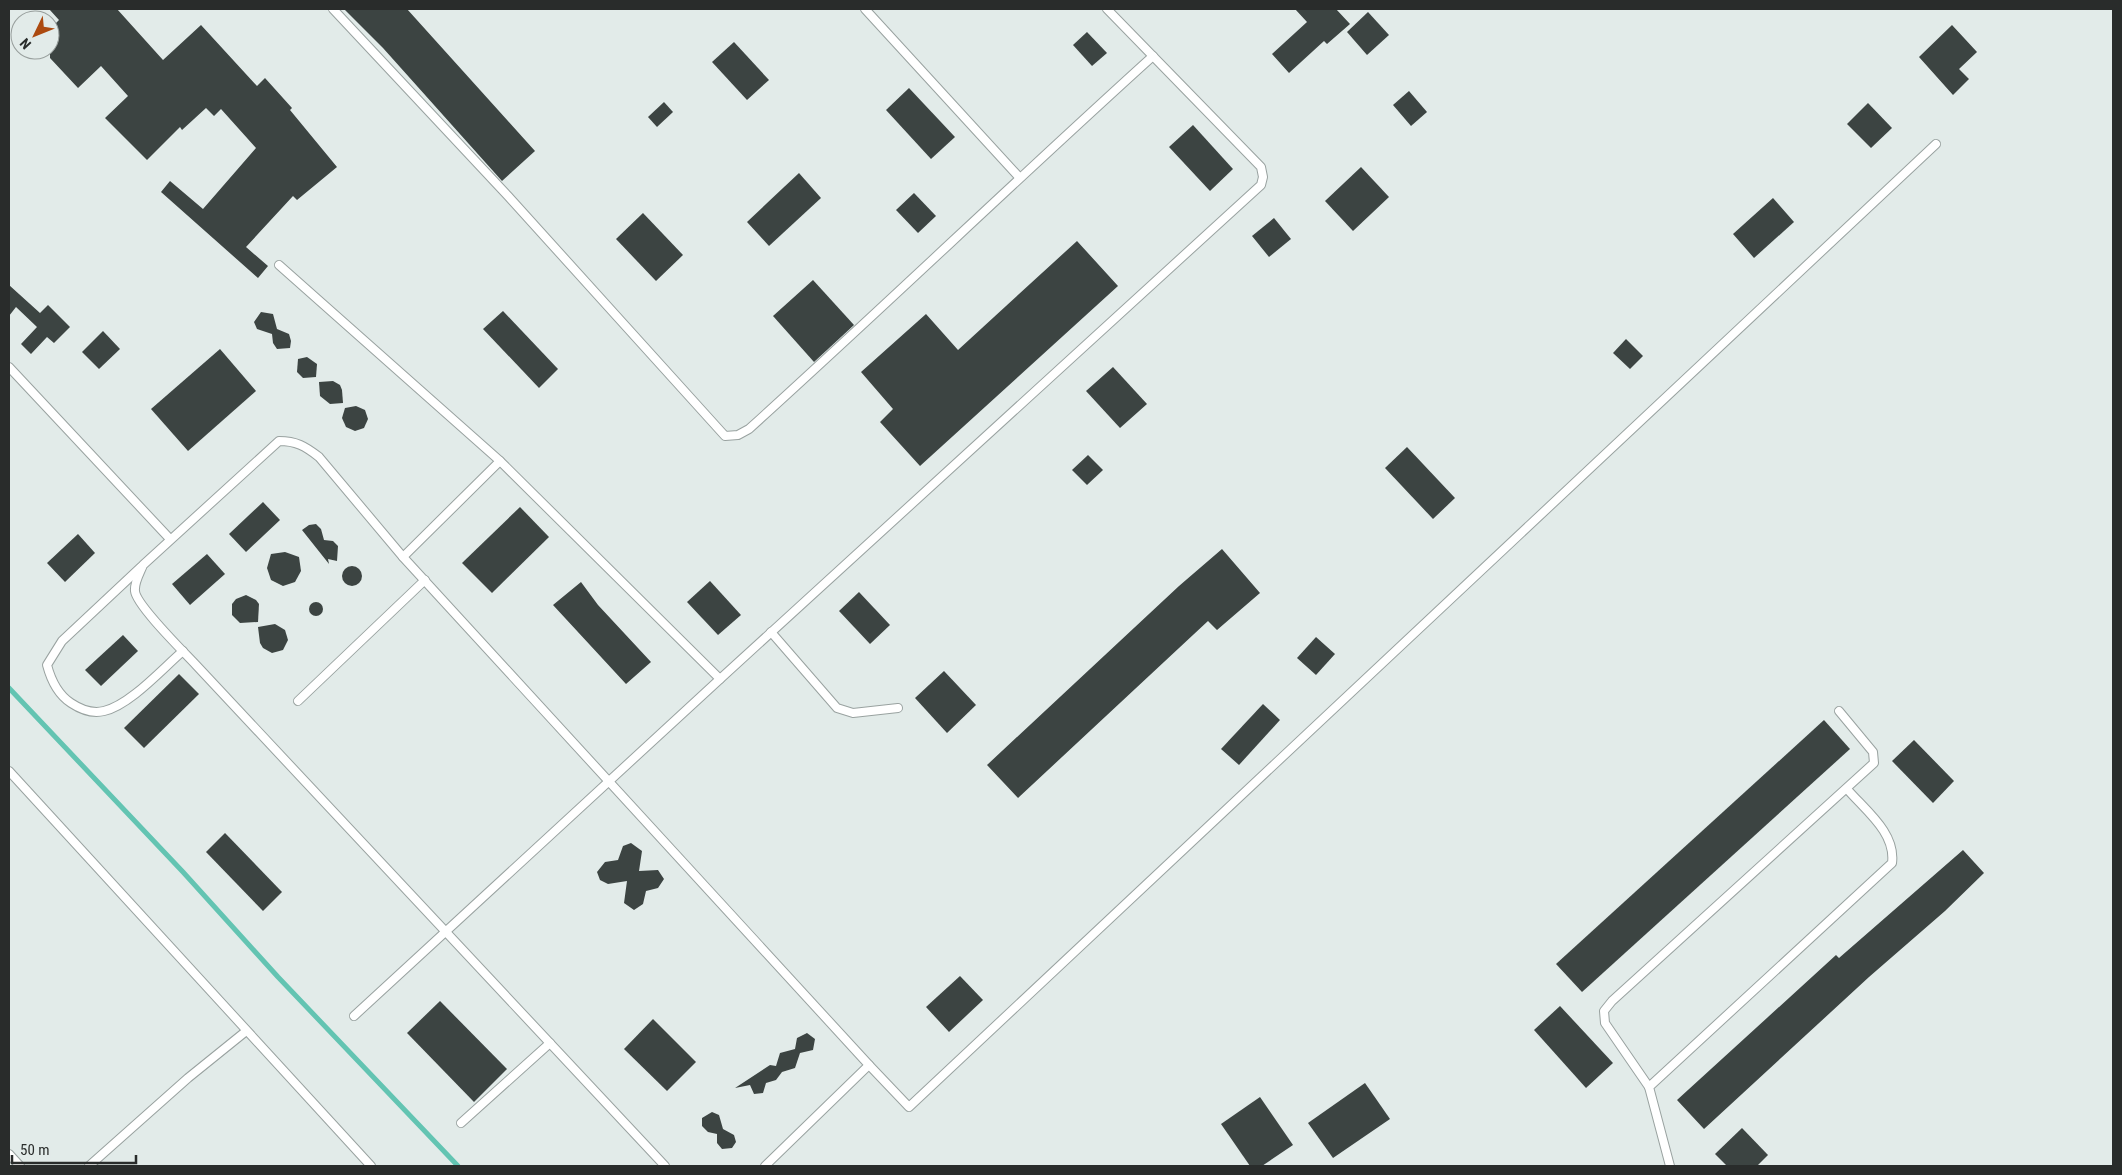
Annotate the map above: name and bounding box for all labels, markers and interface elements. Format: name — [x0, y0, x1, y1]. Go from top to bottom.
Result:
north arrow — [10, 10, 60, 60]
text: N — [17, 35, 34, 52]
scale bar — [12, 1132, 136, 1164]
text: 50 m — [20, 1141, 50, 1159]

